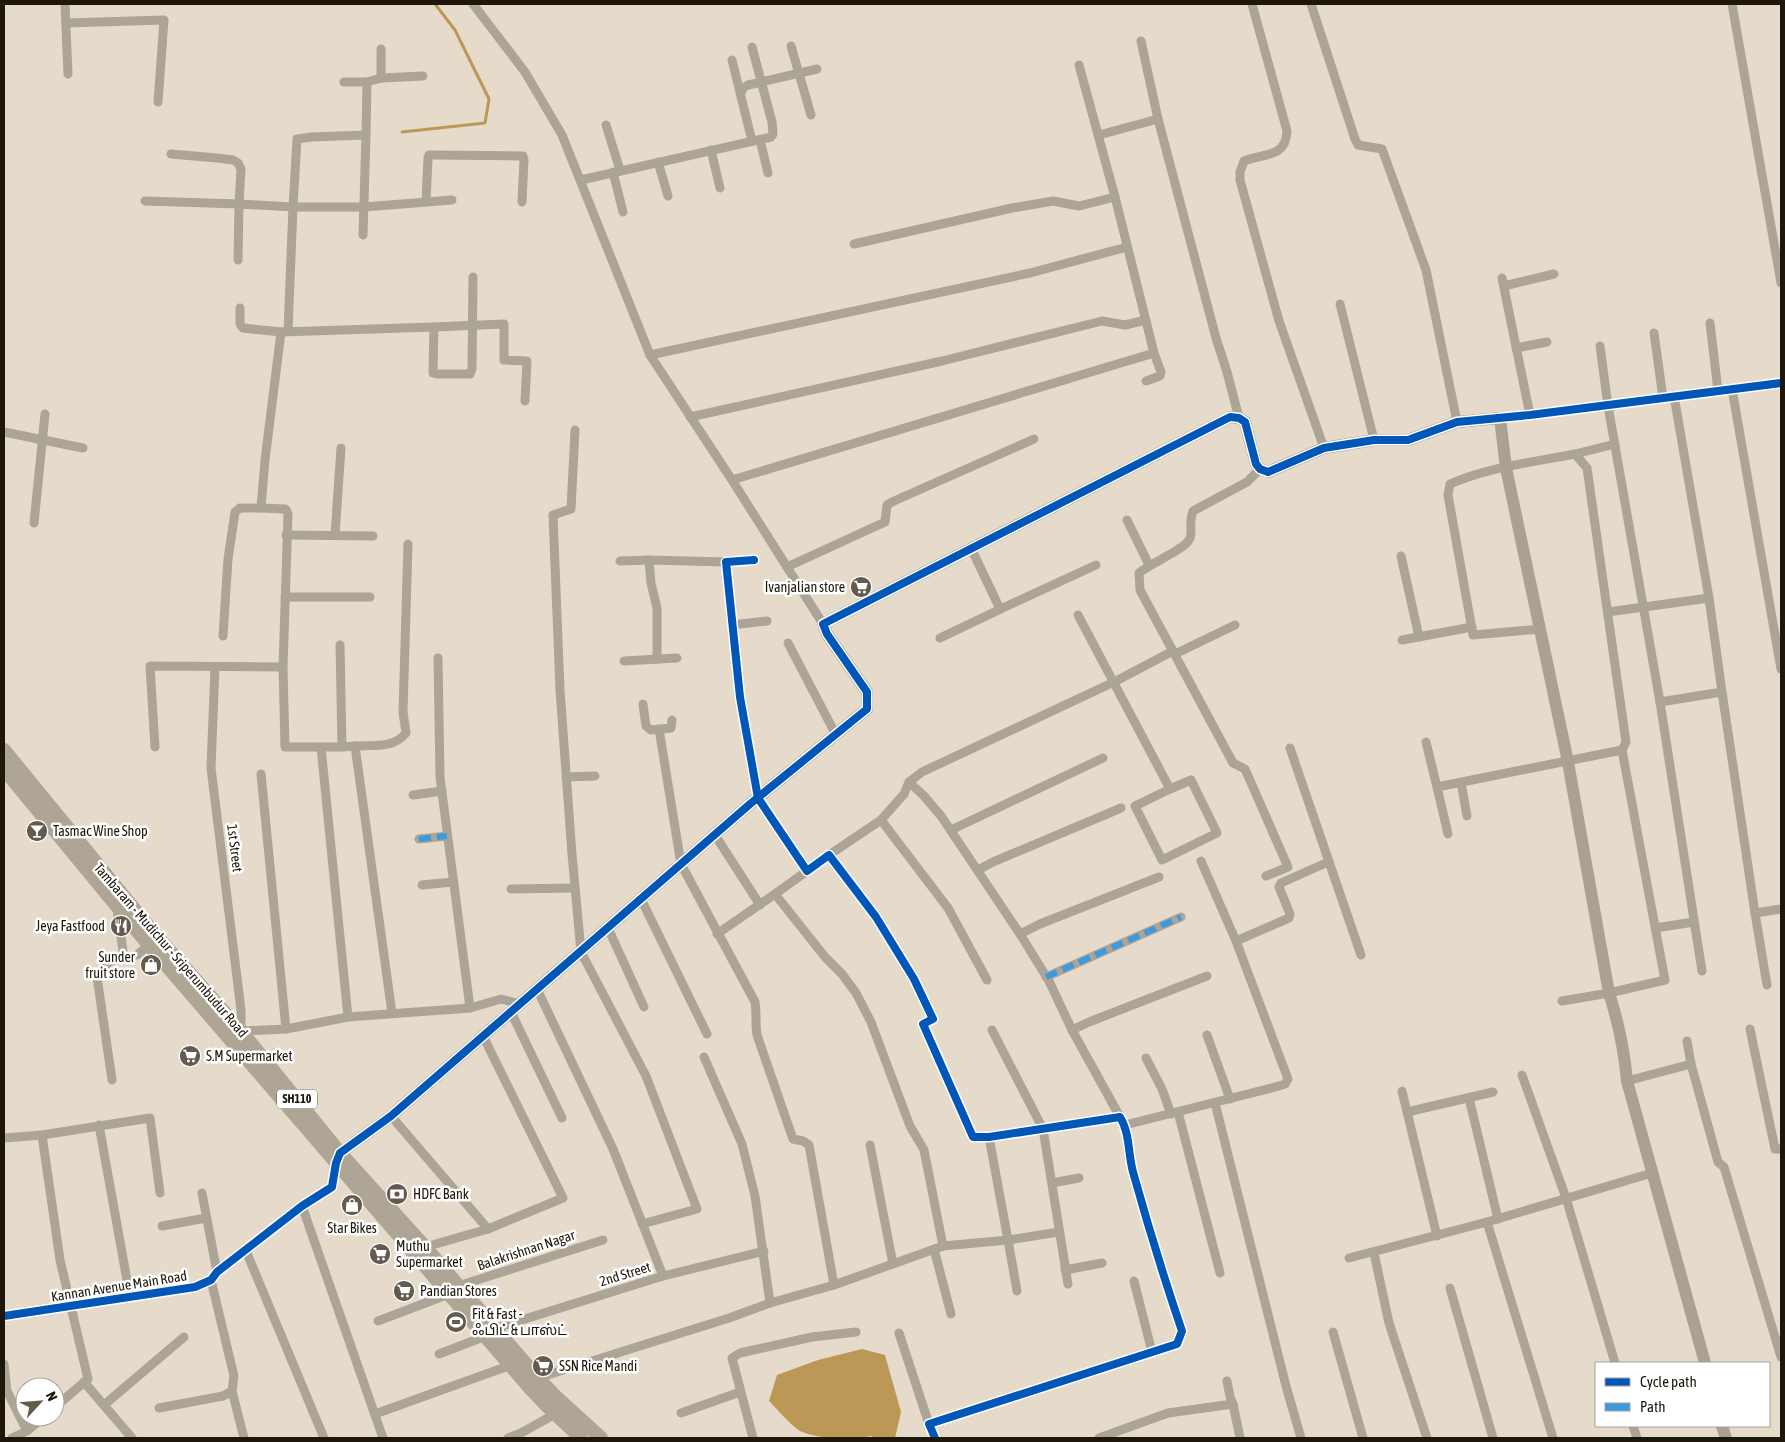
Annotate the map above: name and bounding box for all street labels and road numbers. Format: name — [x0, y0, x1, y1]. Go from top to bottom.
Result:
street label: 1st Street — [224, 823, 246, 873]
street label: Tambaram - Mudichur - Sriperumbudur Road — [91, 860, 251, 1040]
road number: SH110 — [277, 1090, 317, 1108]
street label: Balakrishnan Nagar — [475, 1226, 578, 1273]
street label: 2nd Street — [597, 1259, 653, 1289]
street label: Kannan Avenue Main Road — [50, 1267, 188, 1305]

